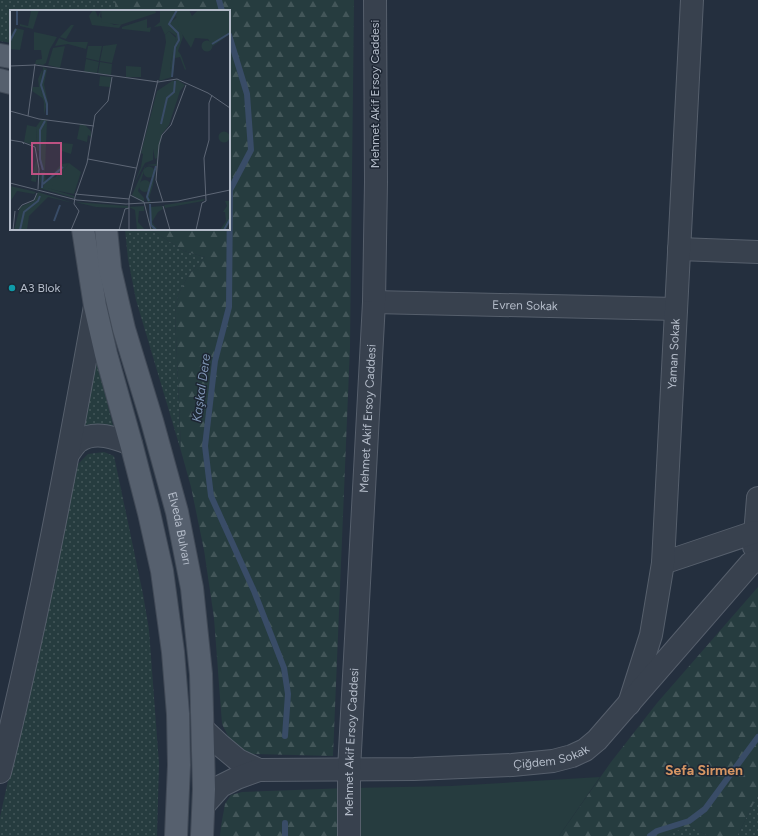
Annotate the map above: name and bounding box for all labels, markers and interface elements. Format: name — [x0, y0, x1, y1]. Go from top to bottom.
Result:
inset map — [10, 10, 230, 230]
street label: Mehmet Akif Ersoy Caddesi — [368, 20, 382, 168]
place label: A3 Blok — [20, 281, 61, 295]
marker: A3 Blok — [7, 283, 17, 293]
street label: Evren Sokak — [492, 298, 558, 313]
street label: Yaman Sokak — [665, 318, 683, 389]
street label: Mehmet Akif Ersoy Caddesi — [357, 344, 379, 493]
water label: Kaşkal Dere — [189, 353, 213, 423]
street label: Elveda Bulvarı — [165, 490, 194, 566]
street label: Mehmet Akif Ersoy Caddesi — [342, 667, 361, 816]
street label: Çiğdem Sokak — [513, 742, 592, 772]
district label: Sefa Sirmen — [665, 762, 743, 779]

